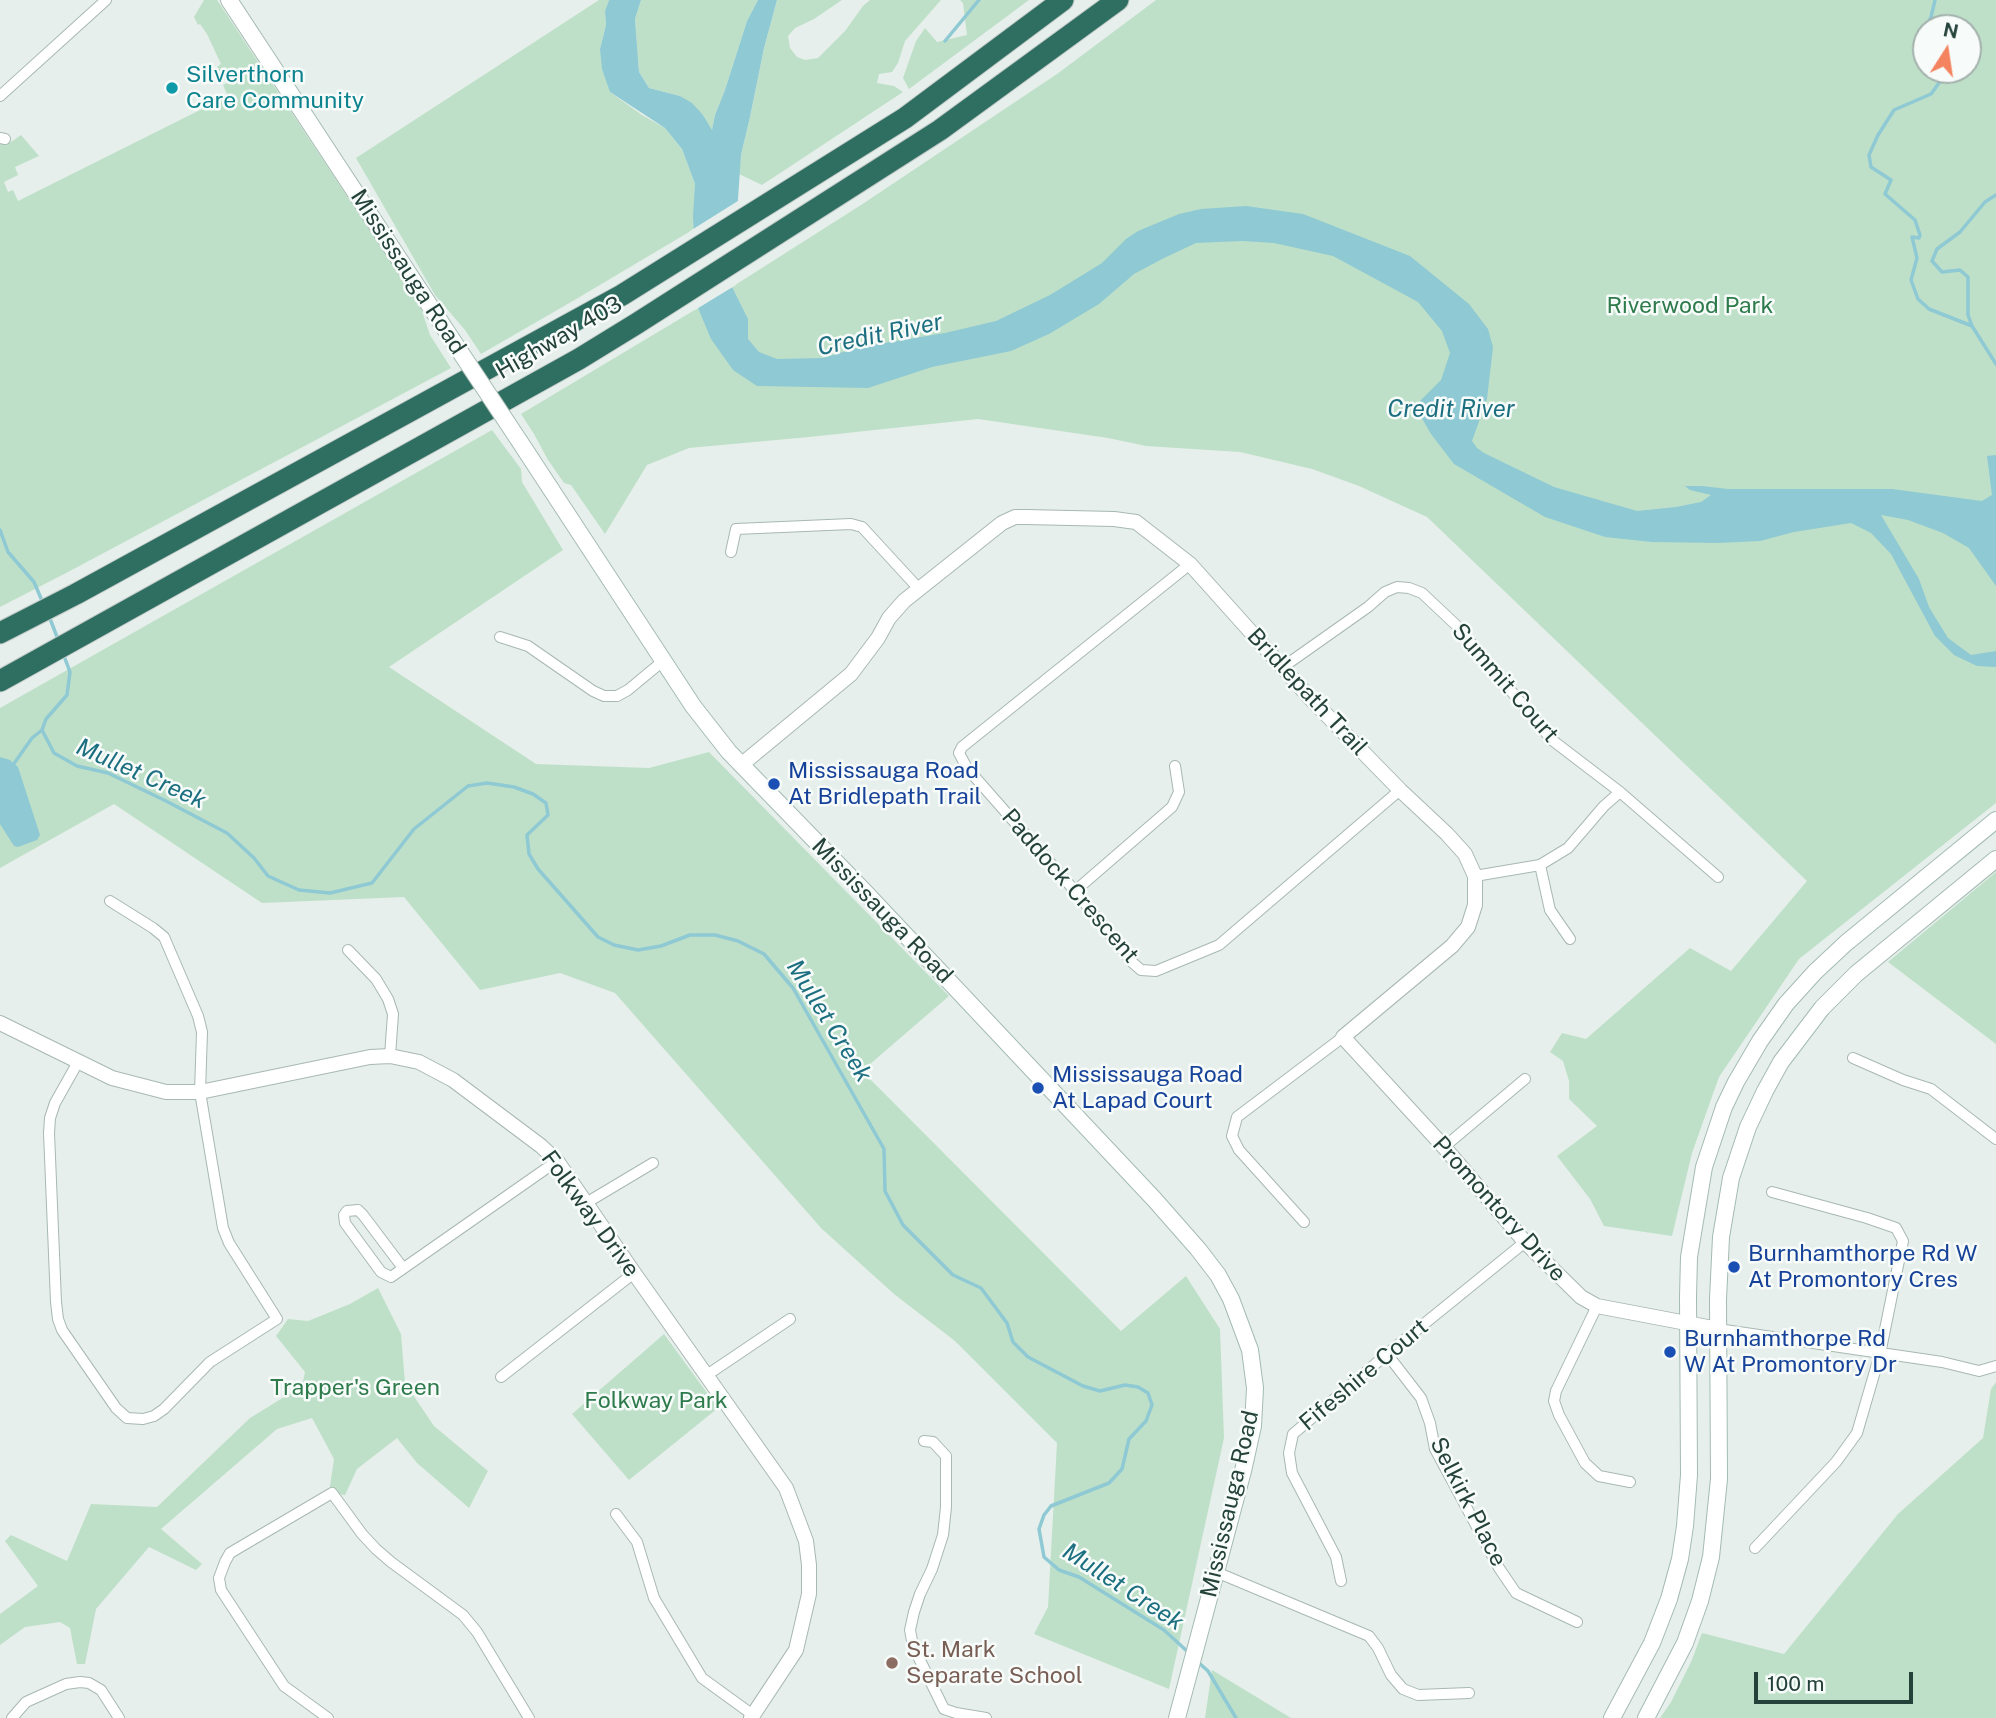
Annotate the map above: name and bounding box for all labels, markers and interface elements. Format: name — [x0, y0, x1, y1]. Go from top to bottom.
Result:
north arrow — [1912, 14, 1982, 84]
text: N — [1941, 18, 1960, 43]
place label: Silverthorn Care Community — [186, 61, 364, 115]
marker: Silverthorn Care Community — [164, 80, 180, 96]
street label: Mississauga Road — [344, 184, 472, 360]
street label: Highway 403 — [491, 291, 627, 385]
park label: Riverwood Park — [1607, 292, 1773, 320]
water label: Credit River — [815, 308, 945, 362]
water label: Credit River — [1387, 396, 1515, 424]
street label: Summit Court — [1446, 618, 1564, 748]
street label: Bridlepath Trail — [1241, 623, 1373, 761]
water label: Mullet Creek — [72, 733, 210, 815]
place label: Mississauga Road At Bridlepath Trail — [788, 757, 982, 811]
marker: Mississauga Road At Bridlepath Trail — [766, 776, 782, 792]
street label: Paddock Crescent — [996, 803, 1144, 969]
street label: Mississauga Road — [806, 833, 958, 989]
water label: Mullet Creek — [780, 955, 878, 1087]
place label: Mississauga Road At Lapad Court — [1052, 1061, 1243, 1115]
marker: Mississauga Road At Lapad Court — [1030, 1080, 1046, 1096]
street label: Promontory Drive — [1427, 1131, 1571, 1287]
street label: Folkway Drive — [535, 1145, 645, 1283]
place label: Burnhamthorpe Rd W At Promontory Cres — [1748, 1240, 1977, 1294]
marker: Burnhamthorpe Rd W At Promontory Cres — [1726, 1259, 1742, 1275]
street label: Fifeshire Court — [1294, 1313, 1434, 1437]
place label: Burnhamthorpe Rd W At Promontory Dr — [1684, 1325, 1897, 1379]
marker: Burnhamthorpe Rd W At Promontory Dr — [1662, 1344, 1678, 1360]
park label: Trapper's Green — [270, 1374, 440, 1402]
park label: Folkway Park — [584, 1387, 728, 1415]
street label: Mississauga Road — [1195, 1408, 1265, 1600]
street label: Selkirk Place — [1424, 1433, 1512, 1571]
water label: Mullet Creek — [1057, 1537, 1189, 1637]
place label: St. Mark Separate School — [906, 1636, 1083, 1690]
marker: St. Mark Separate School — [884, 1655, 900, 1671]
scale bar — [1758, 1658, 1917, 1702]
text: 100 m — [1767, 1671, 1824, 1696]

